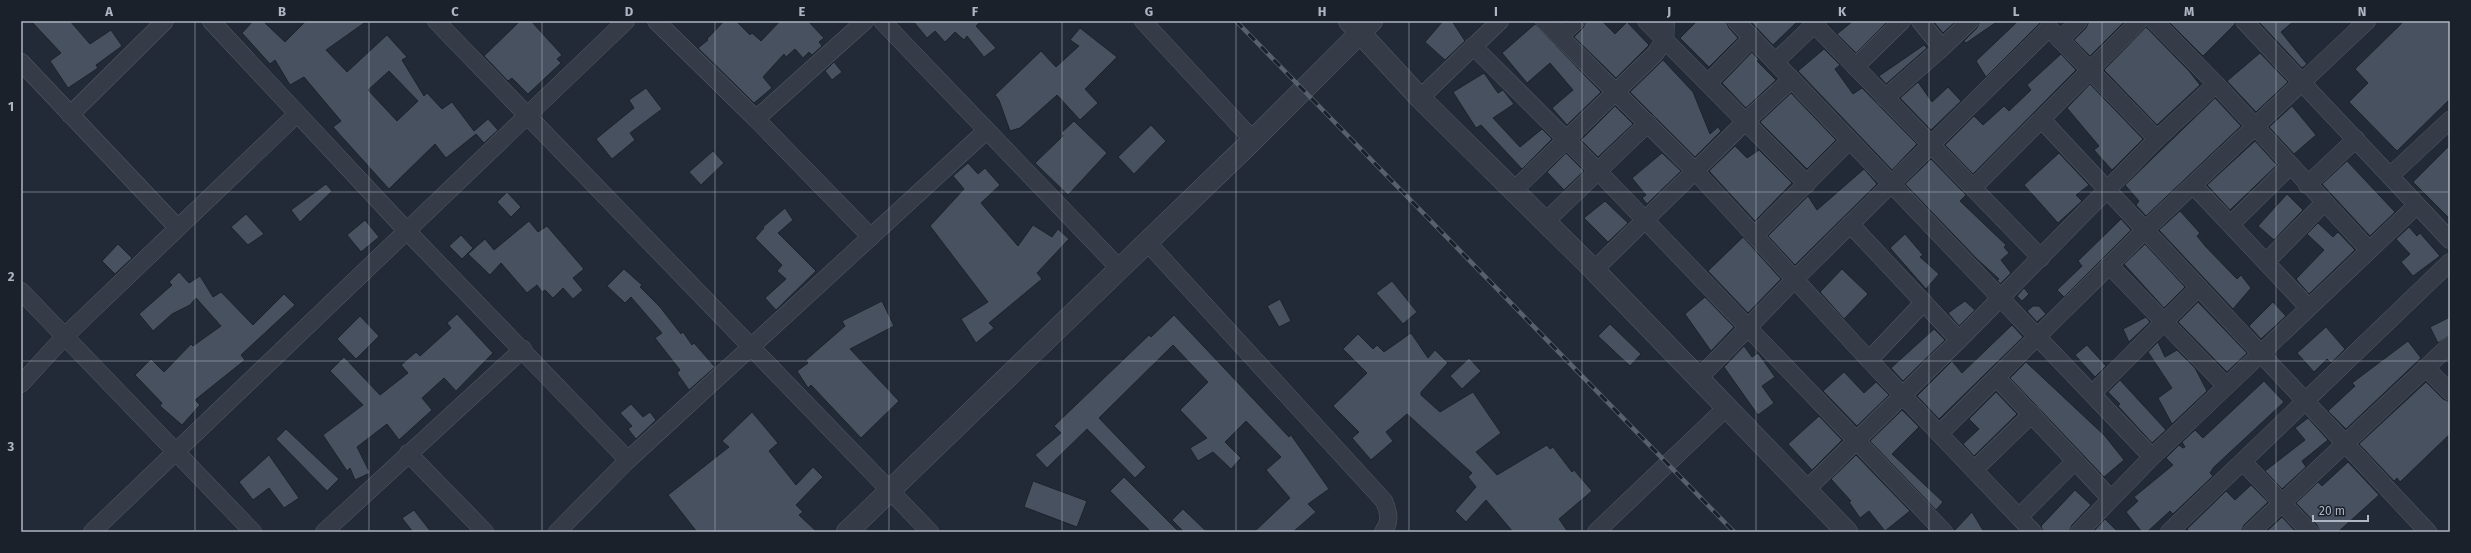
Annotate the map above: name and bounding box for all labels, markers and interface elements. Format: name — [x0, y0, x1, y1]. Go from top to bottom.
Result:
text: A — [104, 4, 113, 19]
text: B — [278, 4, 286, 19]
text: C — [451, 4, 459, 19]
text: D — [625, 4, 634, 19]
text: E — [799, 4, 806, 19]
text: F — [972, 4, 979, 19]
text: G — [1145, 4, 1153, 19]
text: H — [1318, 4, 1326, 19]
text: I — [1494, 4, 1498, 19]
text: J — [1666, 4, 1671, 19]
text: K — [1838, 4, 1847, 19]
text: L — [2013, 4, 2020, 19]
text: M — [2184, 4, 2194, 19]
text: N — [2358, 4, 2366, 19]
text: 1 — [8, 99, 14, 114]
text: 2 — [8, 269, 15, 284]
text: 3 — [7, 439, 15, 454]
scale bar — [2313, 497, 2368, 523]
text: 20 m — [2319, 504, 2345, 518]

